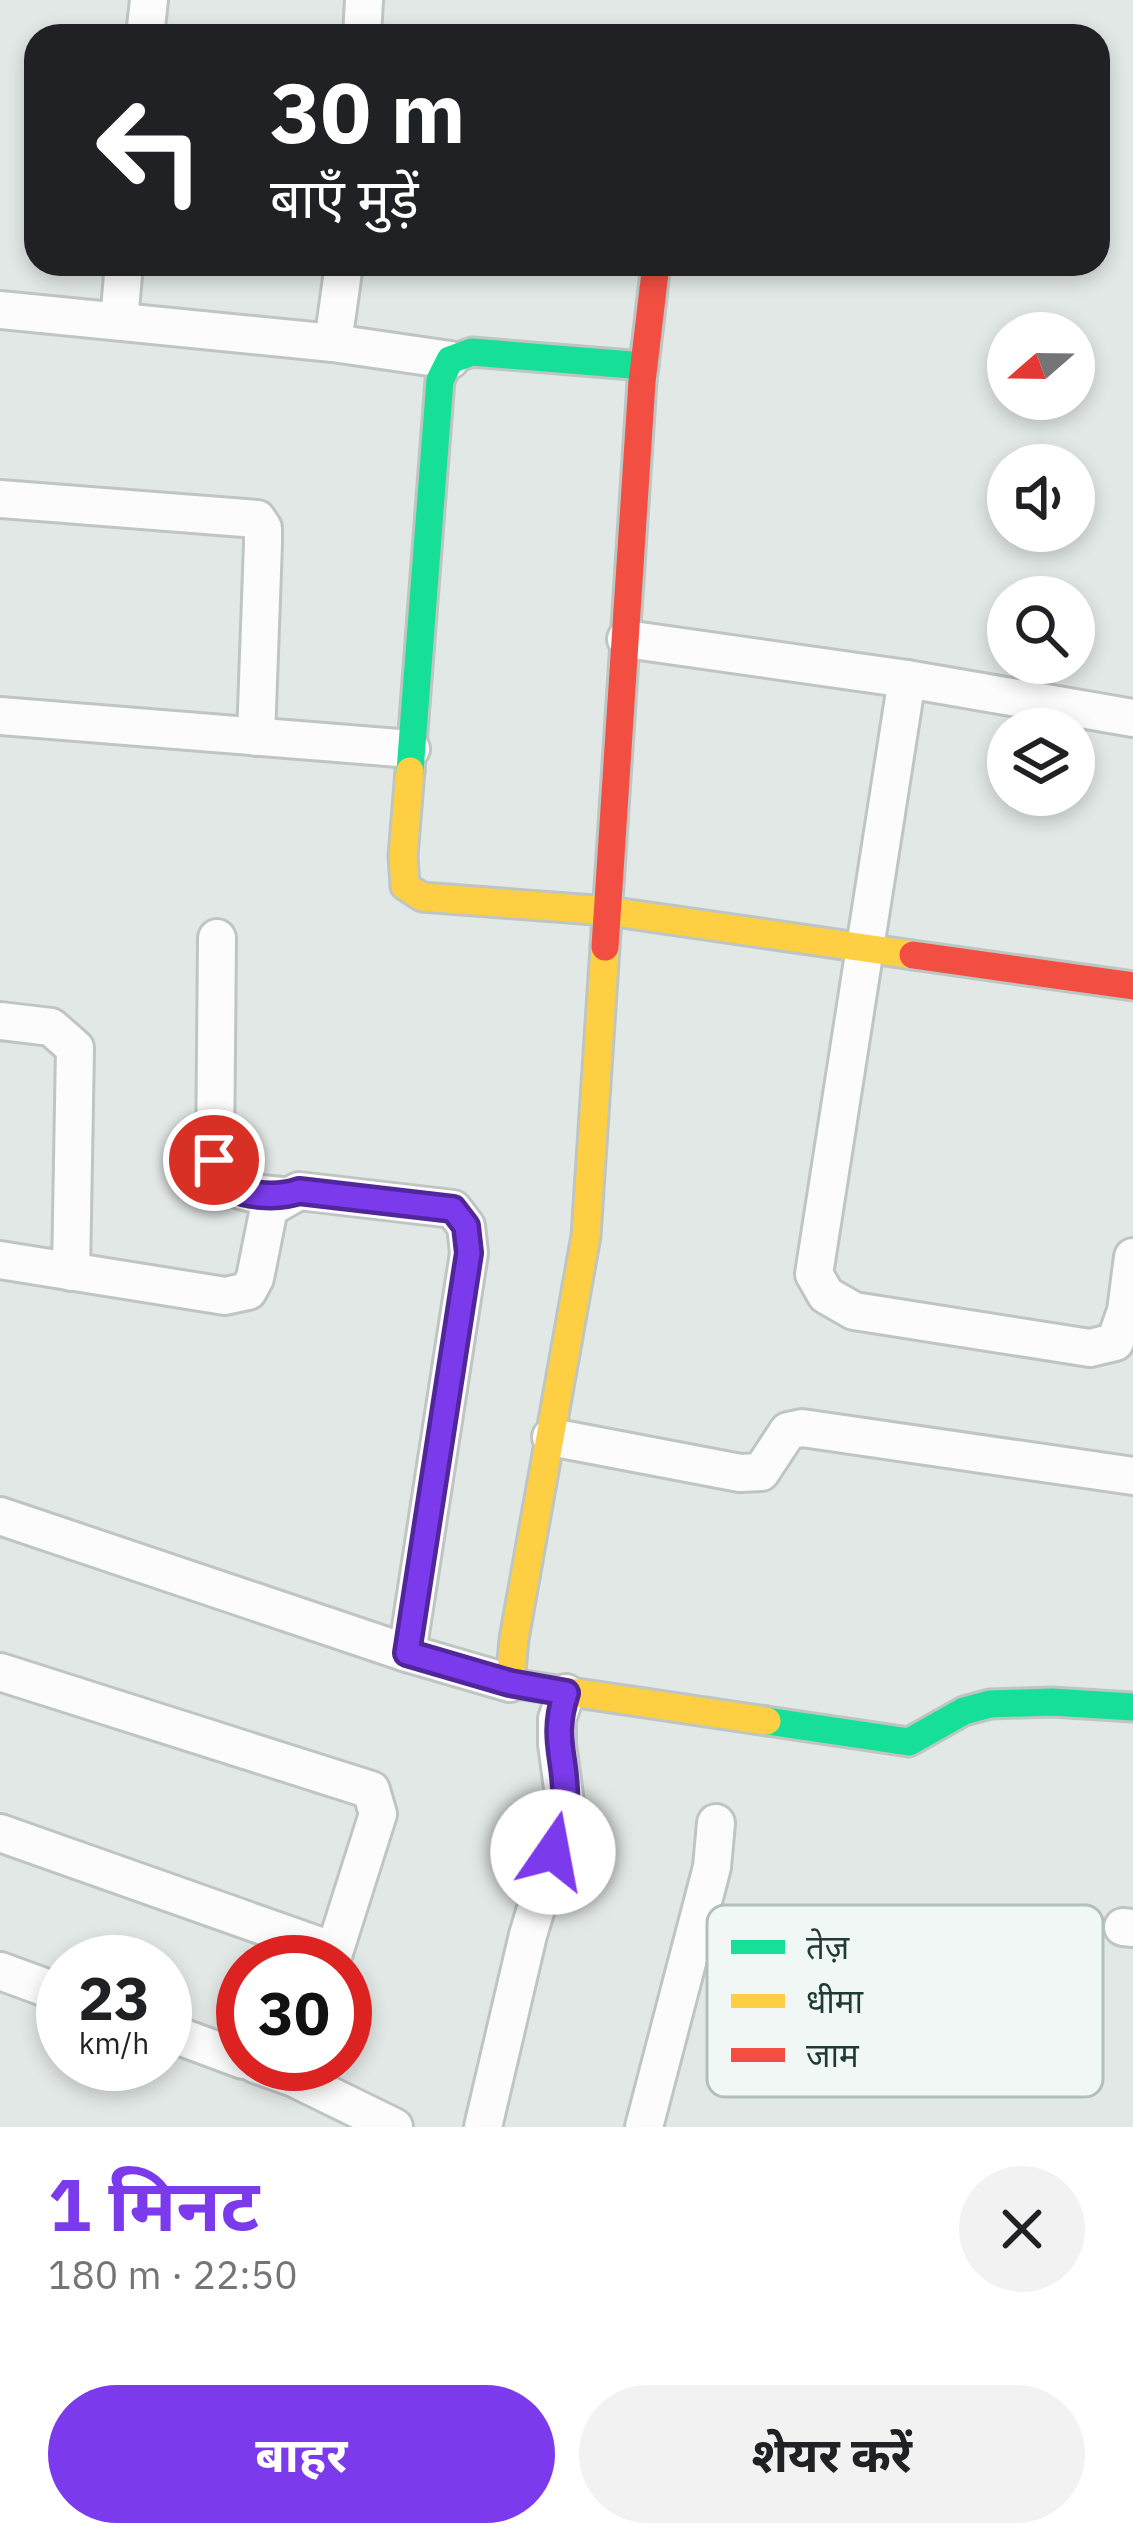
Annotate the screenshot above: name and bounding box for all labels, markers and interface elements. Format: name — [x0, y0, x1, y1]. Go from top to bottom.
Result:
text: 30 m — [270, 57, 466, 166]
icon: left — [72, 72, 228, 228]
text: बाएँ मुड़ें — [270, 163, 419, 233]
north arrow — [987, 312, 1095, 420]
map controls — [987, 312, 1095, 816]
button: sound — [987, 444, 1095, 552]
button: search — [987, 576, 1095, 684]
button: layers — [987, 708, 1095, 816]
pin — [163, 1109, 265, 1211]
icon: arrive — [181, 1127, 247, 1193]
position arrow — [490, 1789, 616, 1915]
legend — [707, 1905, 1103, 2097]
text: तेज़ — [806, 1925, 850, 1968]
speed limit sign: 30 — [216, 1935, 372, 2091]
text: 23 — [78, 1958, 150, 2037]
text: धीमा — [806, 1979, 865, 2022]
text: km/h — [79, 2023, 149, 2062]
text: जाम — [806, 2033, 860, 2076]
text: 1 मिनट — [48, 2157, 259, 2251]
button: close — [959, 2166, 1085, 2292]
text: 180 m · 22:50 — [48, 2249, 298, 2300]
button: बाहर — [48, 2385, 555, 2523]
button: शेयर करें — [579, 2385, 1085, 2523]

